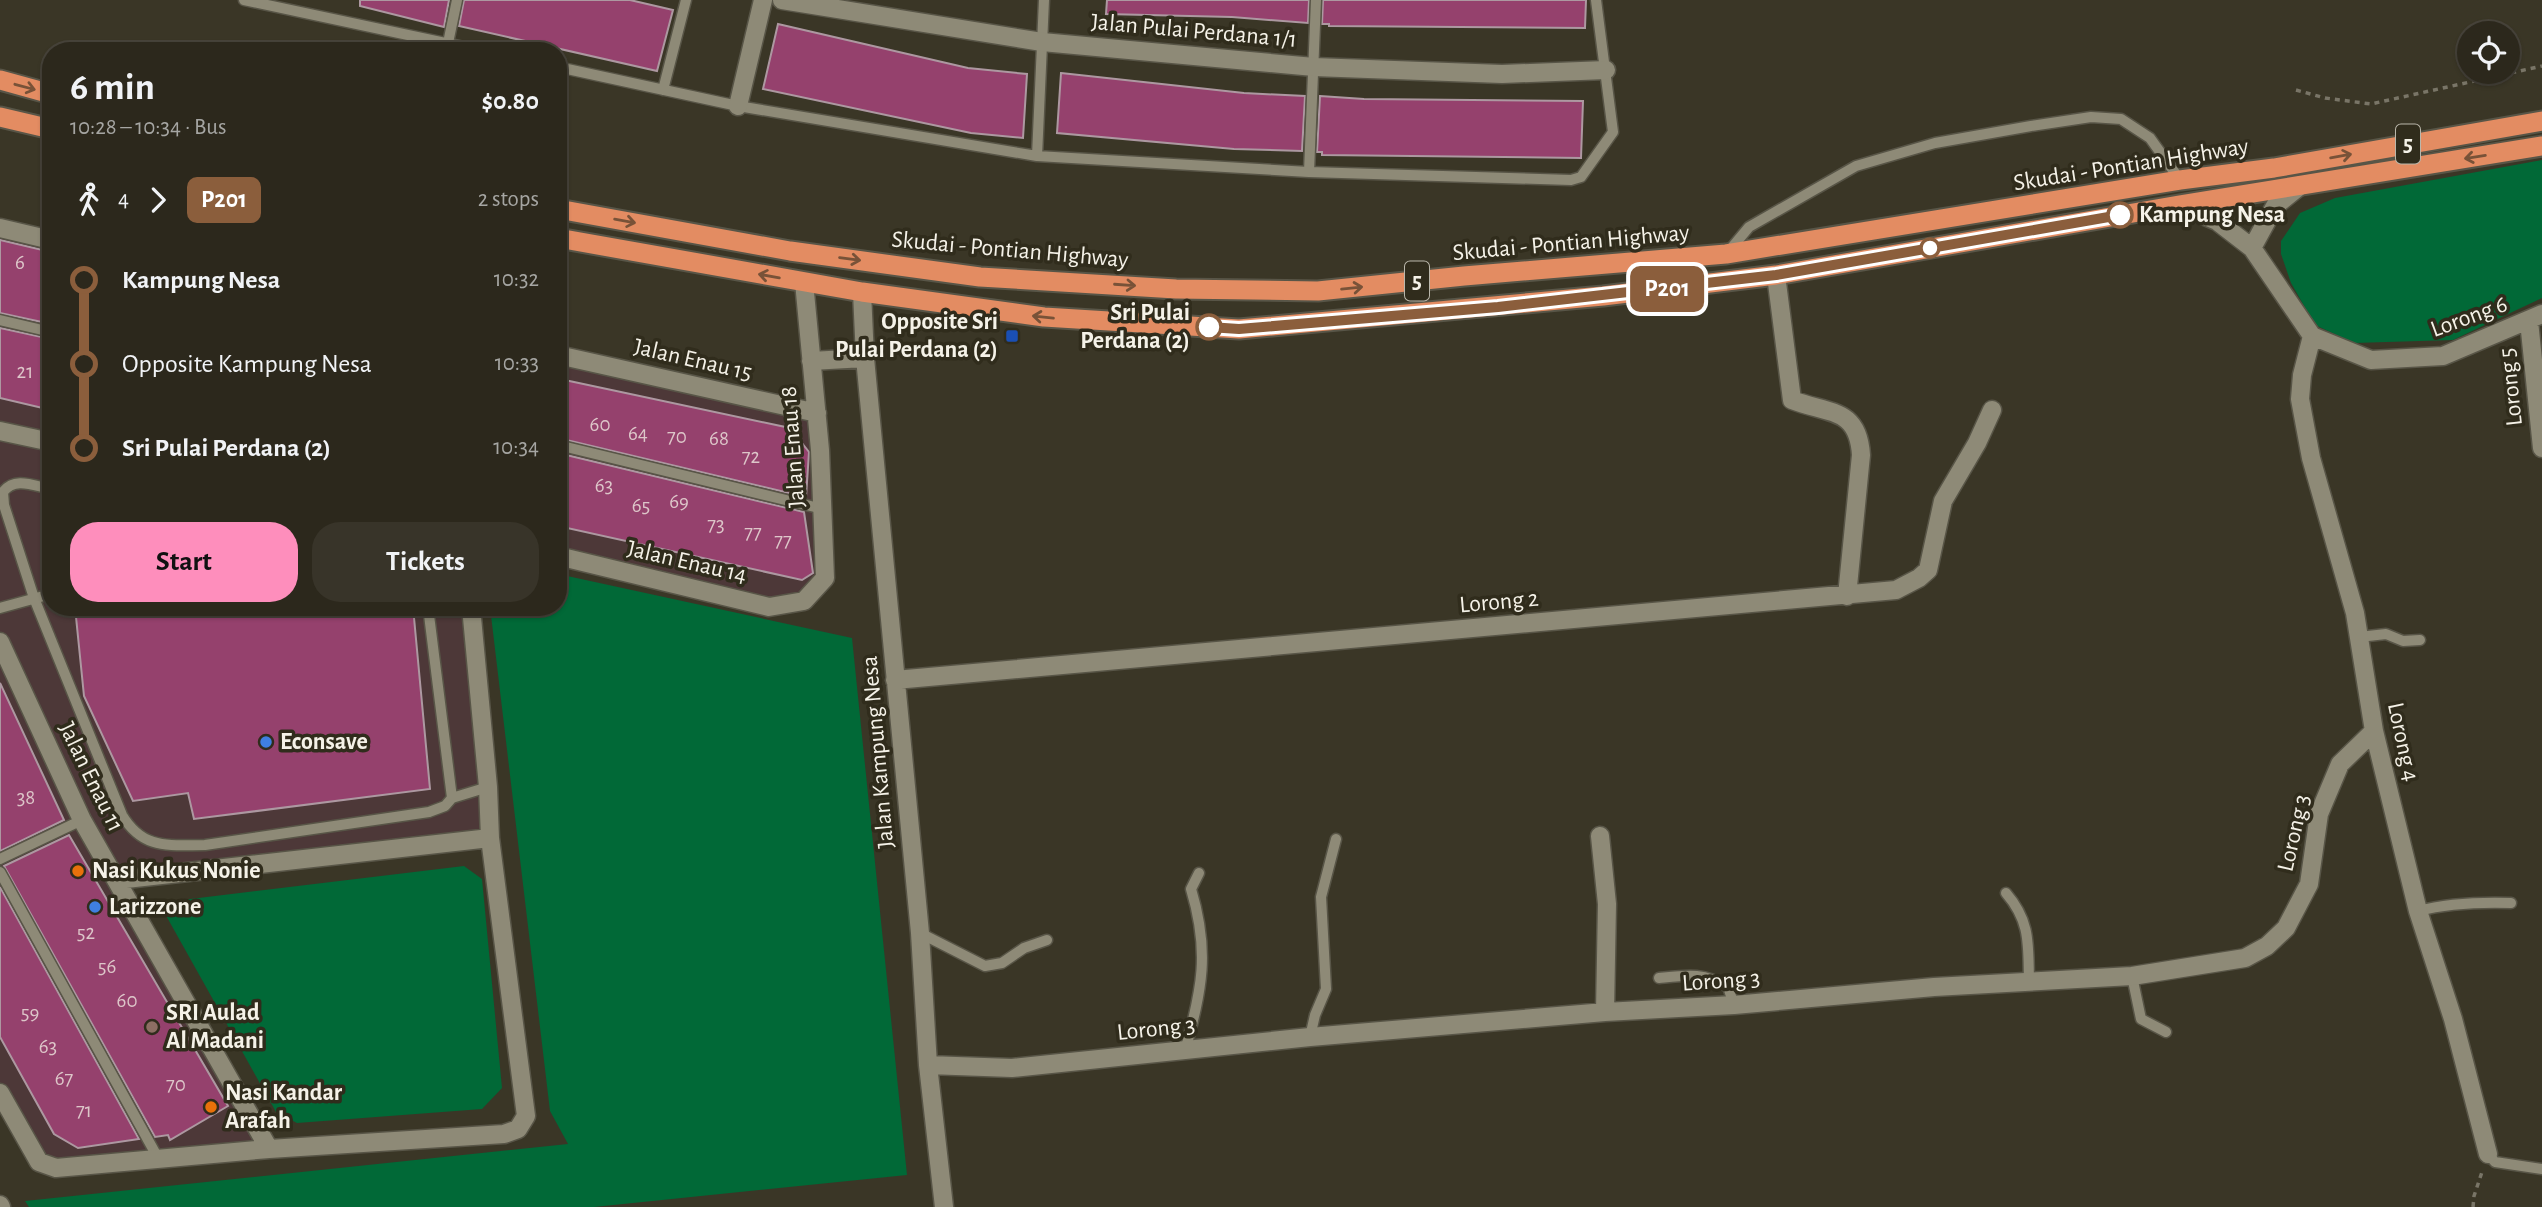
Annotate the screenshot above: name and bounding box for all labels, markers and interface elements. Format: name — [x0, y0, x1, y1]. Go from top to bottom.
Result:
street label: Jalan Pulai Perdana 1/1 — [1090, 10, 1298, 52]
map controls — [2457, 21, 2520, 84]
button: locate — [2457, 21, 2520, 84]
text: 6 min — [70, 69, 155, 107]
one-way arrow — [14, 81, 36, 94]
text: $0.80 — [481, 88, 539, 114]
text: 10:28 – 10:34 · Bus — [70, 116, 227, 139]
road number: 5 — [2396, 125, 2420, 164]
street label: Skudai - Pontian Highway — [2012, 135, 2250, 195]
one-way arrow — [2330, 149, 2352, 162]
one-way arrow — [2464, 151, 2487, 164]
icon: walk — [70, 181, 108, 219]
icon: forward — [139, 181, 177, 219]
text: 4 — [118, 188, 129, 211]
text: P201 — [201, 188, 247, 212]
text: 2 stops — [478, 188, 539, 211]
marker: Kampung Nesa — [2107, 202, 2133, 228]
place label: Kampung Nesa — [2139, 203, 2285, 227]
one-way arrow — [613, 215, 636, 228]
street label: Skudai - Pontian Highway — [1452, 221, 1690, 265]
street label: Skudai - Pontian Highway — [891, 228, 1129, 272]
unlabelled marker — [1920, 238, 1940, 258]
house number: 6 — [15, 252, 25, 273]
one-way arrow — [838, 252, 861, 265]
road number: 5 — [1405, 262, 1429, 300]
line badge: P201 — [1618, 266, 1716, 312]
text: Kampung Nesa — [122, 267, 280, 293]
text: 10:32 — [494, 268, 539, 291]
one-way arrow — [758, 269, 781, 282]
text: P201 — [1644, 277, 1690, 301]
one-way arrow — [1113, 279, 1136, 292]
one-way arrow — [1340, 281, 1363, 294]
street label: Lorong 6 — [2427, 292, 2511, 342]
place label: Sri Pulai Perdana (2) — [1080, 301, 1190, 353]
place label: Opposite Sri Pulai Perdana (2) — [835, 310, 998, 362]
one-way arrow — [1032, 310, 1055, 323]
marker: Sri Pulai Perdana (2) — [1196, 314, 1222, 340]
marker: Opposite Sri Pulai Perdana (2) — [1004, 328, 1020, 344]
street label: Jalan Enau 15 — [632, 335, 754, 385]
street label: Lorong 5 — [2495, 347, 2527, 427]
text: Opposite Kampung Nesa — [122, 351, 372, 377]
text: 10:33 — [495, 352, 539, 375]
house number: 21 — [17, 361, 33, 382]
street label: Jalan Enau 18 — [777, 385, 809, 509]
house number: 60 — [590, 414, 610, 435]
house number: 64 — [628, 423, 648, 444]
house number: 70 — [667, 426, 687, 447]
house number: 68 — [709, 428, 729, 449]
text: Sri Pulai Perdana (2) — [122, 435, 331, 461]
text: 10:34 — [493, 436, 539, 459]
house number: 72 — [742, 446, 760, 467]
house number: 63 — [595, 475, 613, 496]
house number: 69 — [669, 491, 689, 512]
house number: 65 — [632, 495, 650, 516]
house number: 73 — [707, 514, 725, 535]
button: Start — [70, 522, 298, 602]
button: Tickets — [312, 522, 539, 602]
house number: 77 — [744, 522, 762, 543]
house number: 77 — [774, 530, 792, 551]
street label: Jalan Enau 14 — [625, 537, 749, 587]
street label: Lorong 2 — [1458, 587, 1540, 617]
street label: Jalan Kampung Nesa — [858, 655, 898, 849]
street label: Lorong 4 — [2383, 700, 2423, 784]
street label: Jalan Enau 11 — [54, 718, 128, 836]
place label: Econsave — [280, 730, 368, 754]
marker: Econsave — [258, 734, 274, 750]
house number: 38 — [17, 787, 35, 808]
street label: Lorong 3 — [2273, 792, 2315, 874]
place label: Nasi Kukus Nonie — [92, 859, 261, 883]
marker: Nasi Kukus Nonie — [70, 863, 86, 879]
place label: Larizzone — [109, 895, 201, 919]
marker: Larizzone — [87, 899, 103, 915]
house number: 52 — [77, 922, 95, 943]
house number: 56 — [98, 956, 116, 977]
street label: Lorong 3 — [1681, 966, 1761, 996]
house number: 60 — [117, 990, 137, 1011]
place label: SRI Aulad Al Madani — [166, 1001, 264, 1053]
house number: 59 — [21, 1002, 39, 1023]
street label: Lorong 3 — [1116, 1013, 1196, 1045]
marker: SRI Aulad Al Madani — [144, 1019, 160, 1035]
house number: 63 — [39, 1036, 57, 1057]
house number: 67 — [55, 1068, 74, 1089]
house number: 70 — [166, 1074, 186, 1095]
place label: Nasi Kandar Arafah — [225, 1081, 343, 1133]
marker: Nasi Kandar Arafah — [203, 1099, 219, 1115]
house number: 71 — [76, 1100, 92, 1121]

